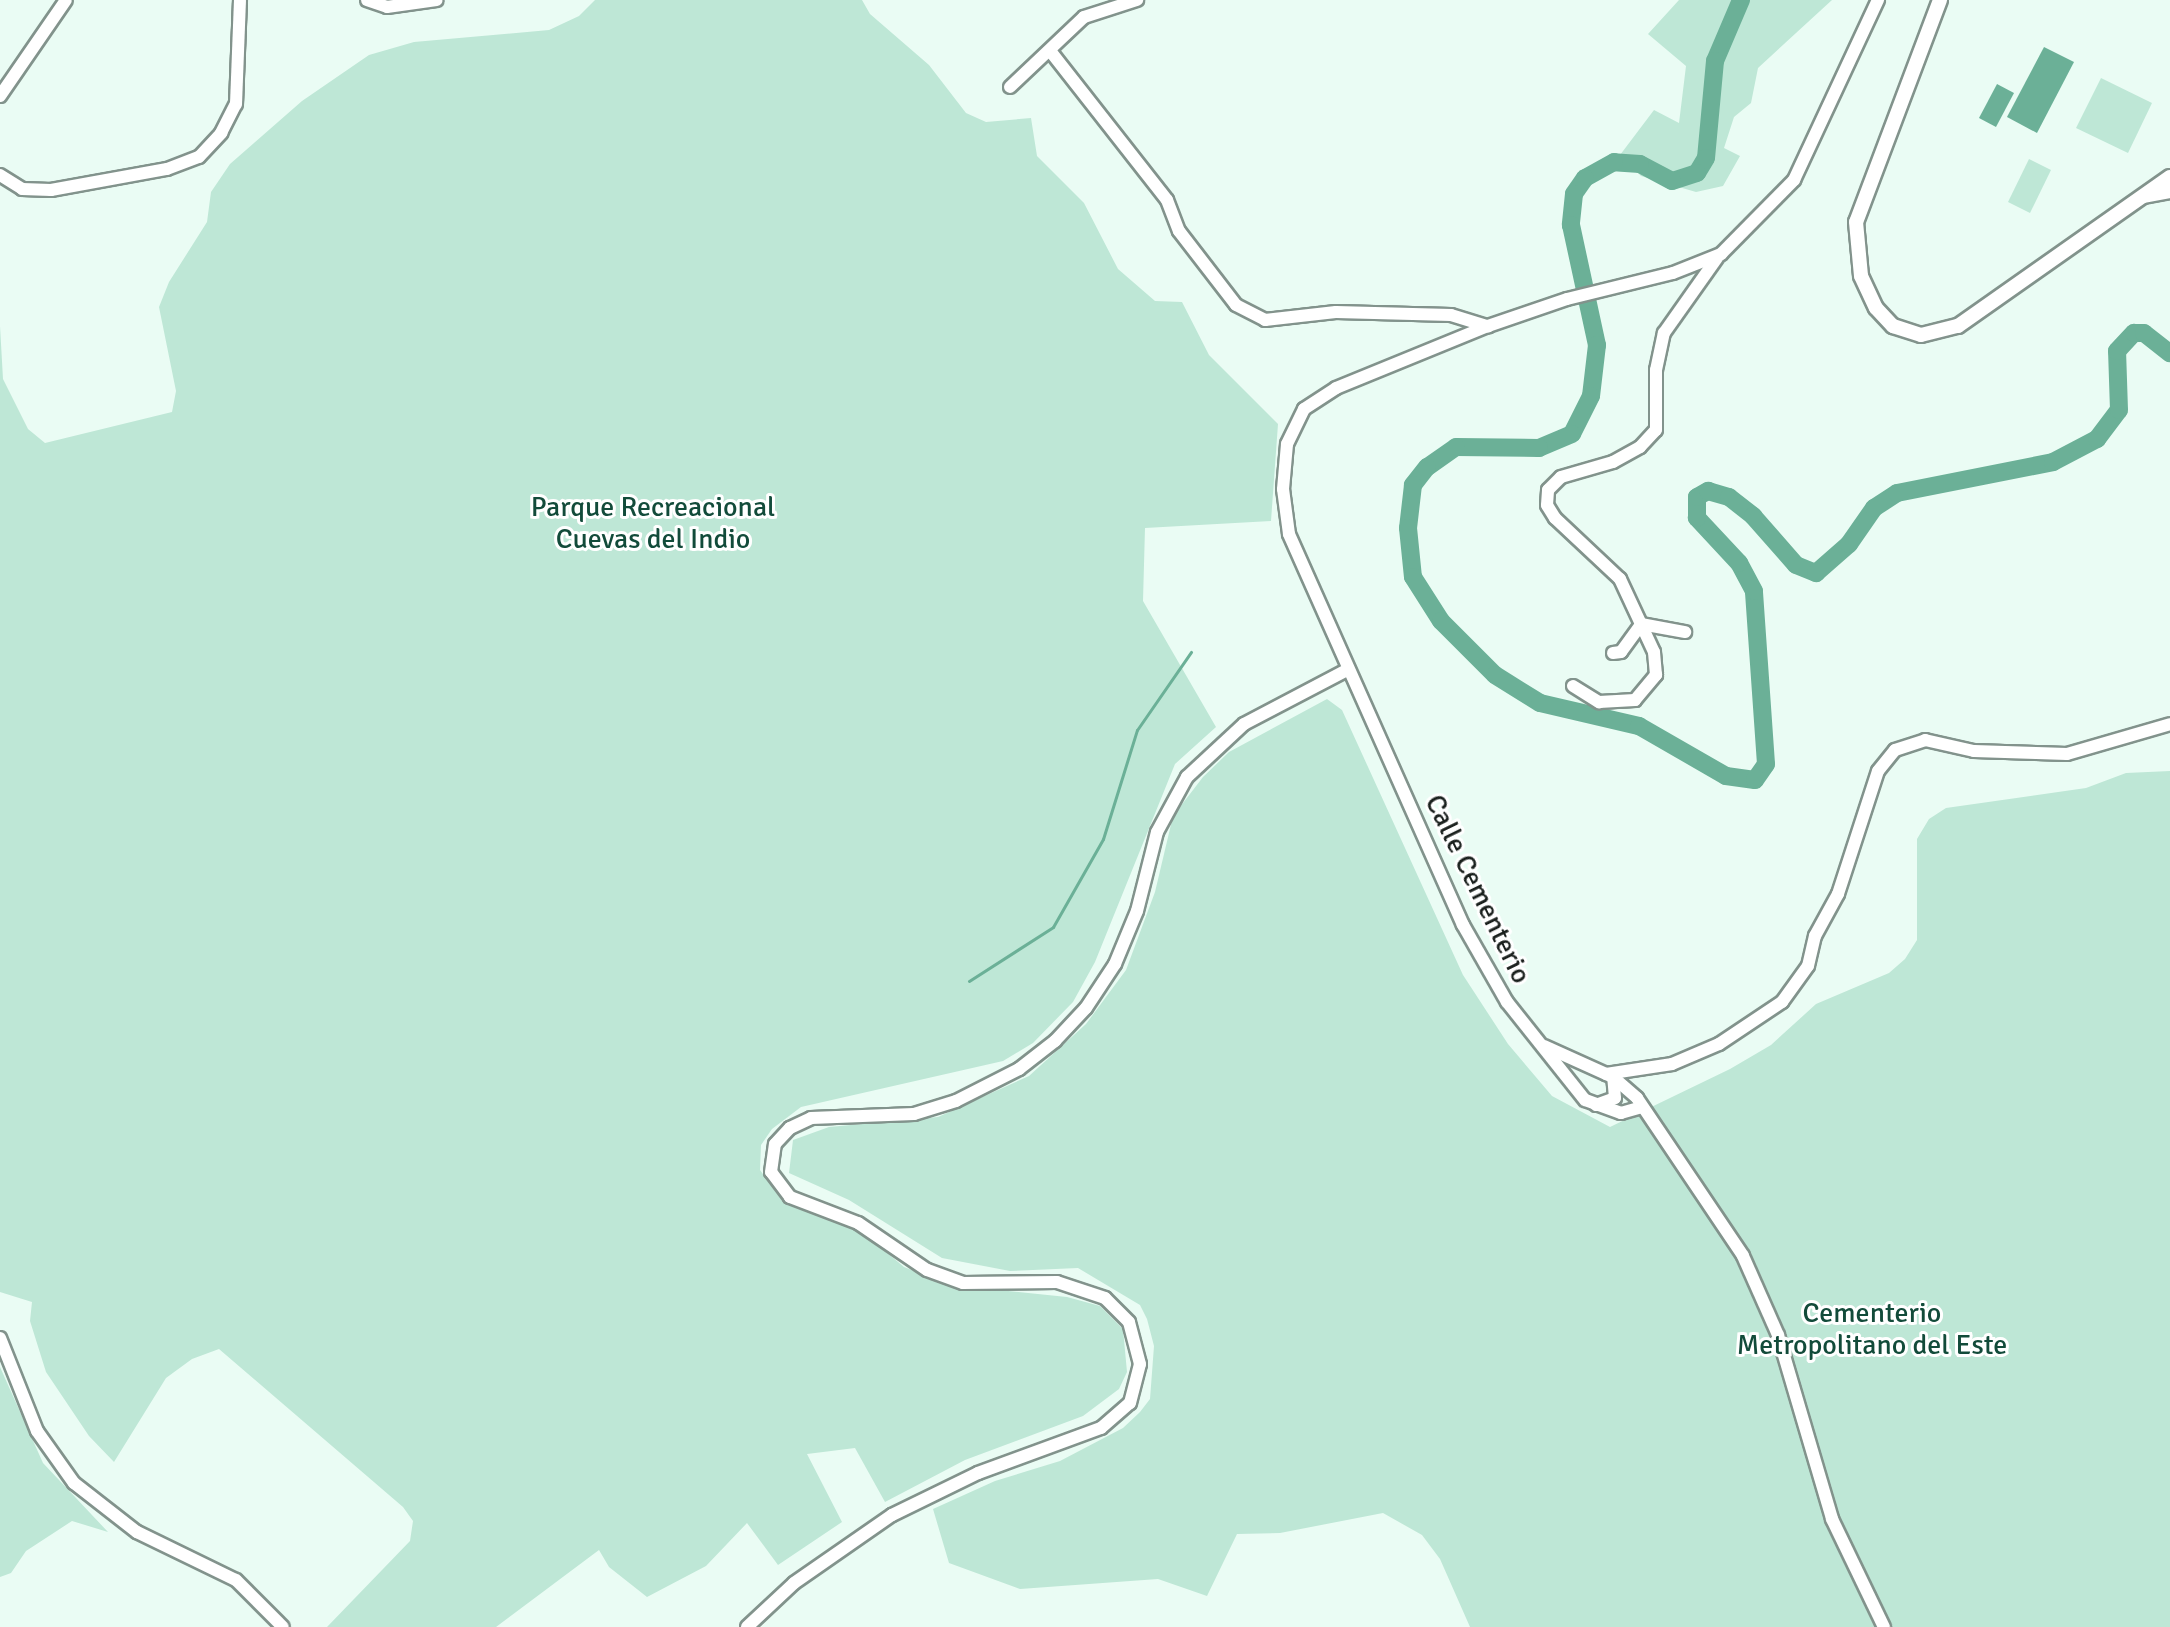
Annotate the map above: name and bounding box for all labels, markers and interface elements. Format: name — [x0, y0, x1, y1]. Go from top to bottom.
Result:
park label: Parque Recreacional Cuevas del Indio — [531, 490, 775, 556]
street label: Calle Cementerio — [1418, 789, 1538, 989]
park label: Cementerio Metropolitano del Este — [1737, 1296, 2007, 1362]

